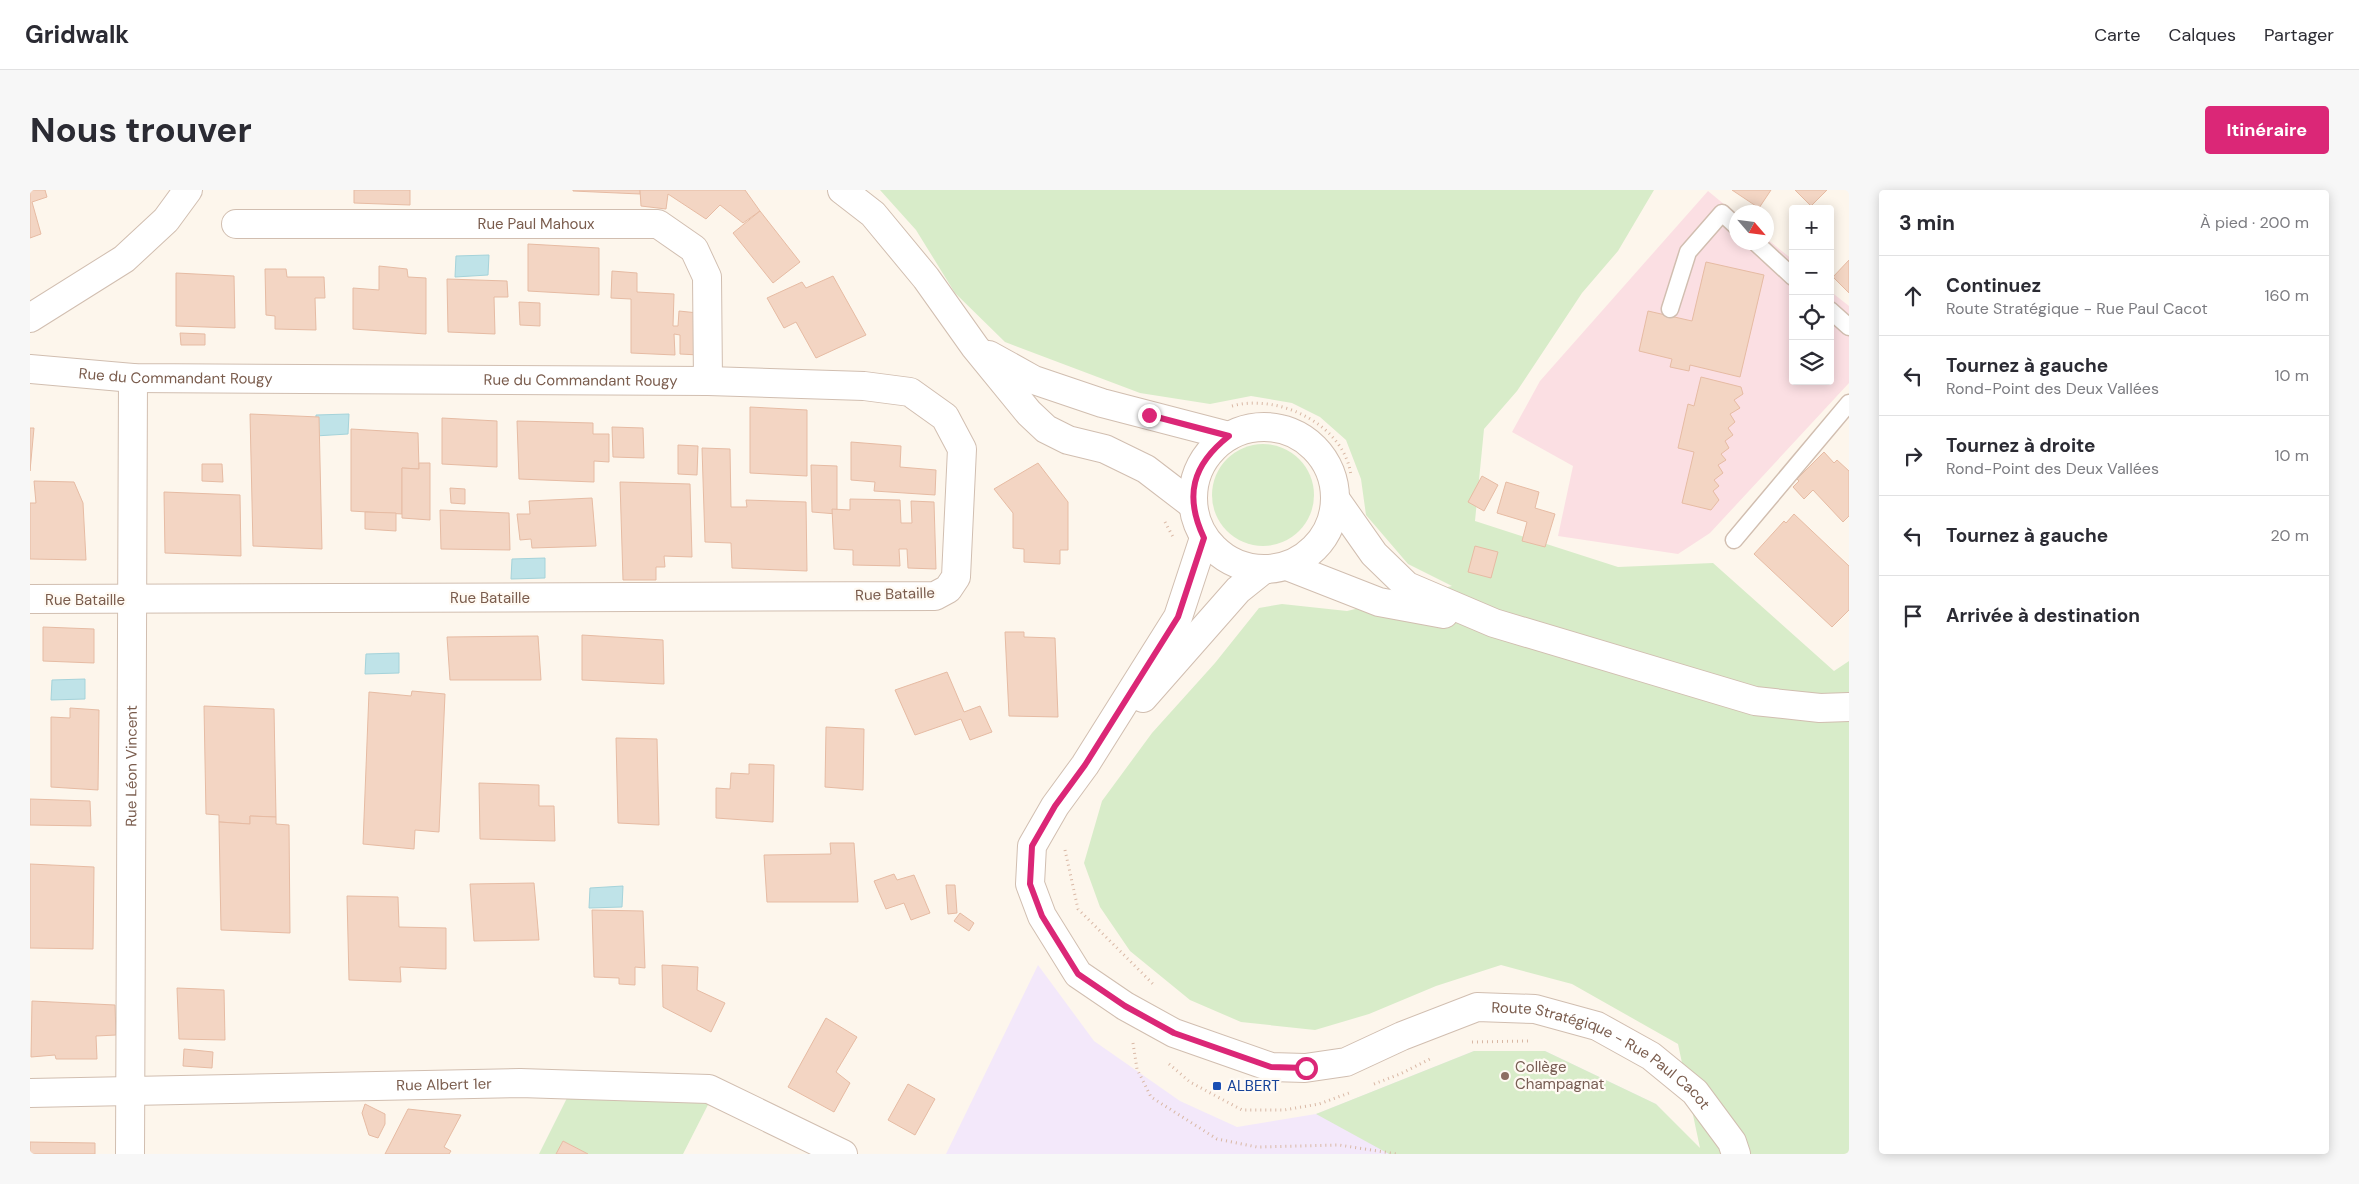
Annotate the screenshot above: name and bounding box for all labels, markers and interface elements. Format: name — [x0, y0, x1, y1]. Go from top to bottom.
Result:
text: Gridwalk — [25, 19, 129, 50]
text: Carte — [2094, 23, 2141, 47]
text: Calques — [2169, 23, 2236, 47]
text: Partager — [2264, 23, 2334, 47]
button: Itinéraire — [2205, 106, 2329, 154]
text: Nous trouver — [30, 107, 252, 153]
north arrow — [1729, 205, 1774, 250]
map controls — [1789, 205, 1834, 385]
button: + — [1789, 205, 1834, 250]
text: 3 min — [1899, 209, 1955, 237]
text: À pied · 200 m — [2200, 212, 2309, 233]
street label: Rue Paul Mahoux — [478, 214, 595, 234]
button: − — [1789, 250, 1834, 295]
text: Continuez — [1946, 273, 2041, 298]
icon: ahead — [1899, 282, 1927, 310]
text: 160 m — [2265, 285, 2309, 306]
button: locate — [1789, 295, 1834, 340]
text: Route Stratégique - Rue Paul Cacot — [1946, 298, 2208, 319]
button: layers — [1789, 340, 1834, 385]
text: Tournez à gauche — [1946, 353, 2108, 378]
icon: left — [1899, 362, 1927, 390]
street label: Rue du Commandant Rougy — [78, 363, 273, 389]
text: 10 m — [2275, 365, 2309, 386]
street label: Rue du Commandant Rougy — [484, 370, 678, 391]
text: Rond-Point des Deux Vallées — [1946, 378, 2159, 399]
route end — [1138, 404, 1161, 427]
text: Tournez à droite — [1946, 433, 2096, 458]
icon: right — [1899, 442, 1927, 470]
text: 10 m — [2275, 445, 2309, 466]
text: Rond-Point des Deux Vallées — [1946, 458, 2159, 479]
icon: left — [1899, 522, 1927, 550]
text: Tournez à gauche — [1946, 523, 2108, 548]
text: 20 m — [2270, 525, 2309, 546]
street label: Rue Bataille — [855, 583, 935, 605]
street label: Rue Bataille — [450, 588, 530, 608]
street label: Rue Bataille — [45, 590, 125, 610]
icon: arrive — [1899, 602, 1927, 630]
text: Arrivée à destination — [1946, 603, 2140, 628]
street label: Rue Léon Vincent — [121, 705, 142, 827]
street label: Route Stratégique - Rue Paul Cacot — [1491, 998, 1715, 1114]
route start — [1295, 1057, 1318, 1080]
place label: Collège Champagnat — [1515, 1057, 1604, 1094]
marker: Collège Champagnat — [1499, 1070, 1511, 1082]
street label: Rue Albert 1er — [396, 1074, 492, 1096]
place label: ALBERT — [1227, 1076, 1280, 1096]
marker: ALBERT — [1211, 1080, 1223, 1092]

